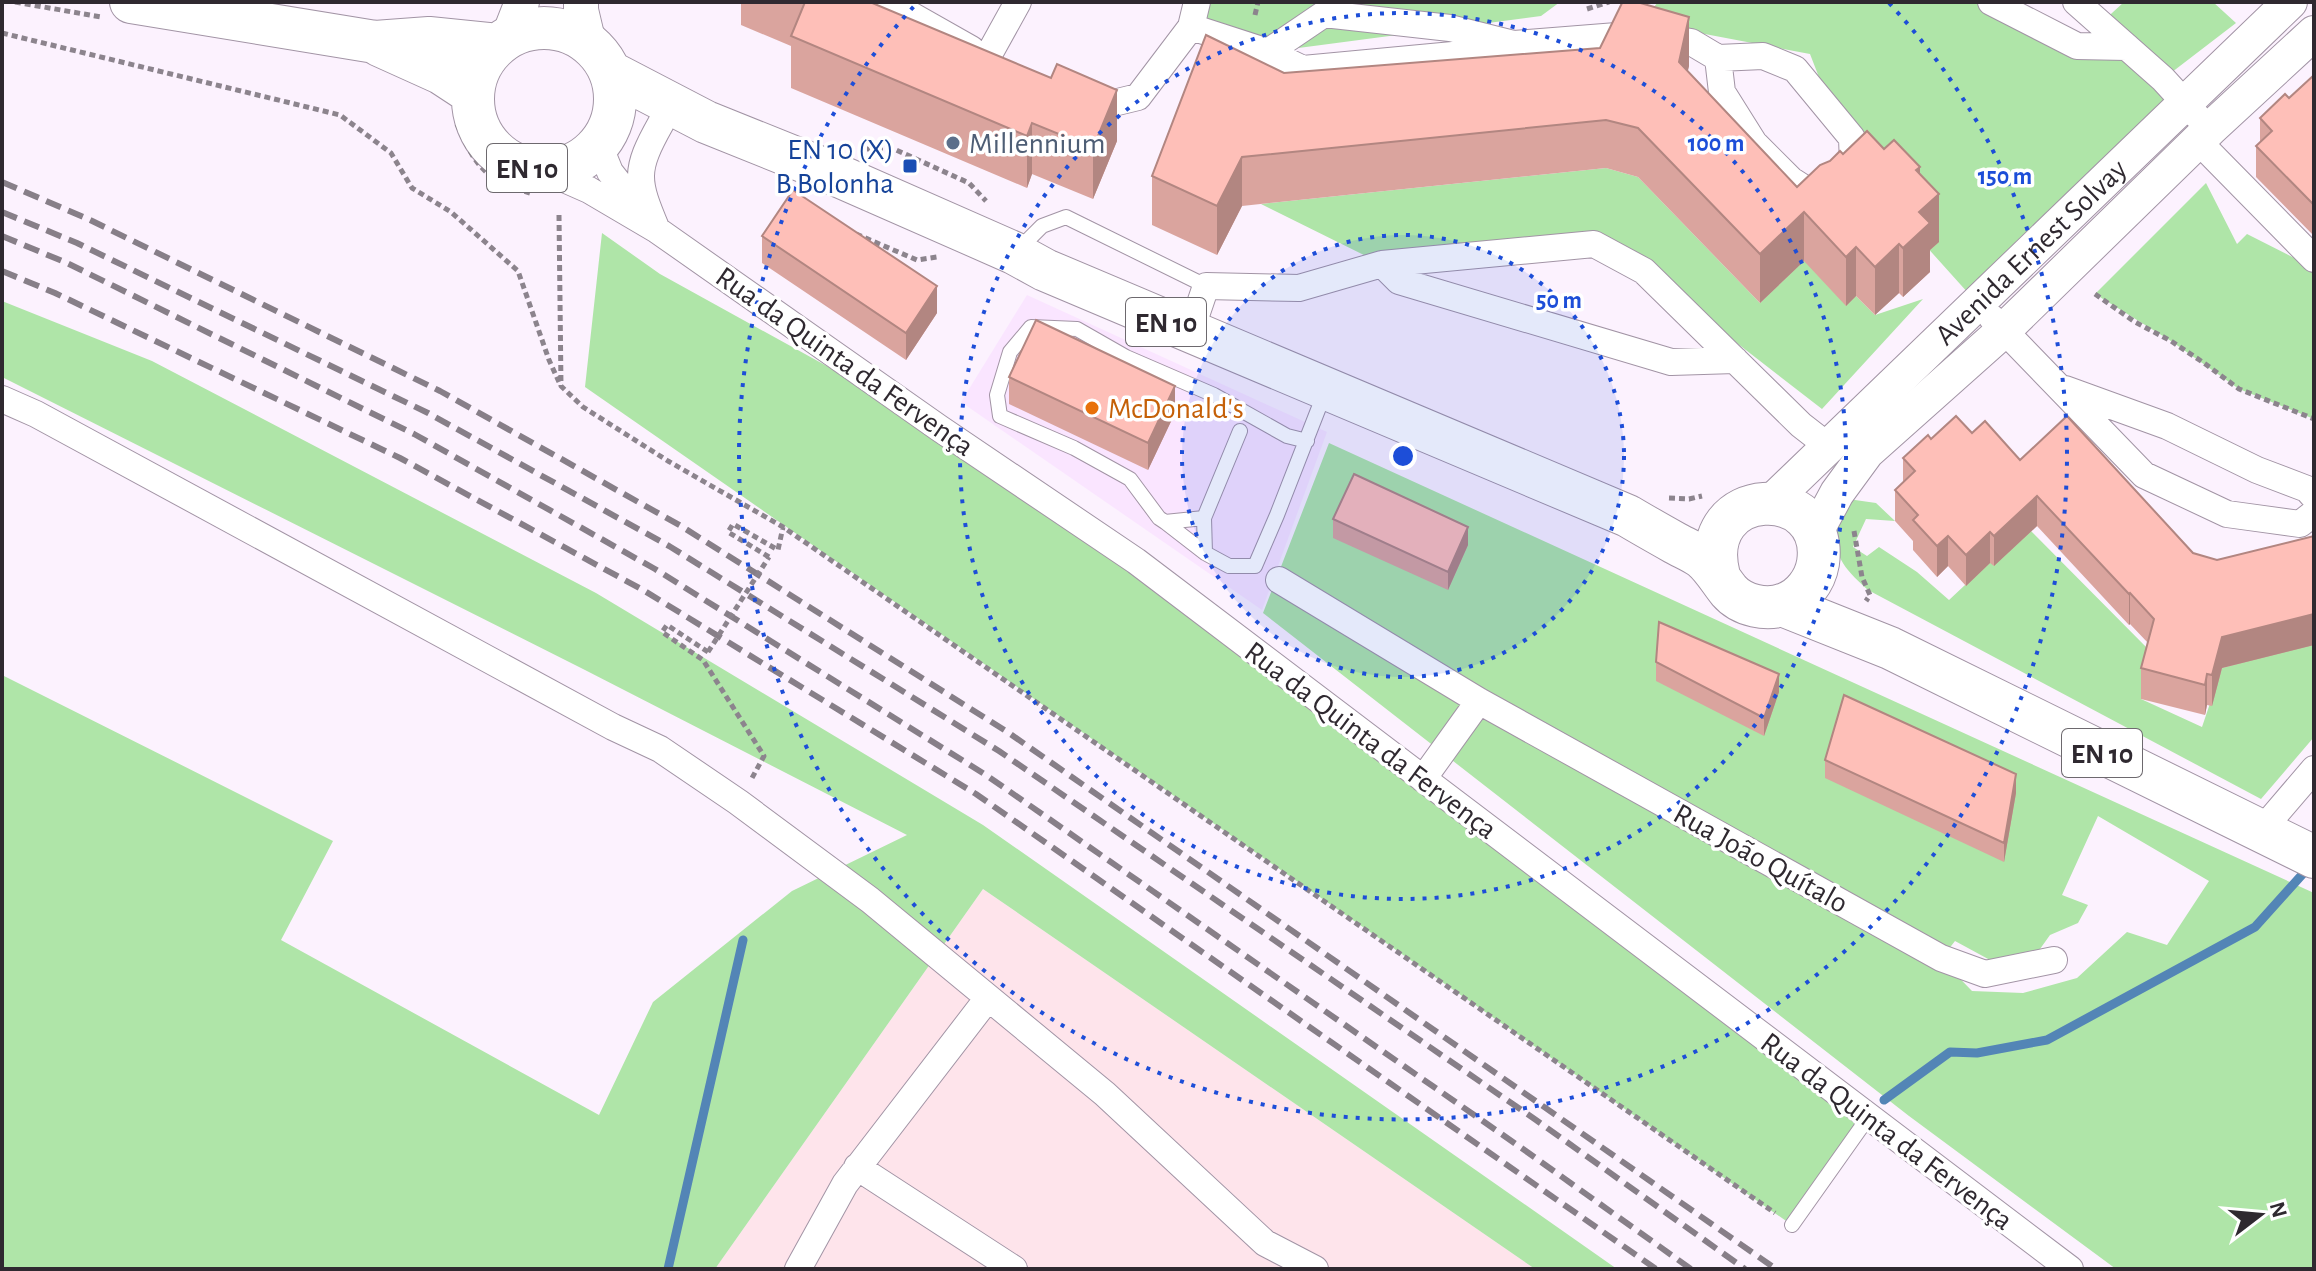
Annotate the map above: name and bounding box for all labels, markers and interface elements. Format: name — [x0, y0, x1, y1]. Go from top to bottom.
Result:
place label: Millennium — [969, 129, 1106, 159]
text: 100 m — [1688, 132, 1744, 156]
marker: Millennium — [944, 134, 962, 152]
place label: EN 10 (X) B Bolonha — [776, 135, 894, 199]
road number: EN 10 — [487, 144, 567, 192]
street label: Avenida Ernest Solvay — [1930, 154, 2133, 351]
marker: EN 10 (X) B Bolonha — [901, 157, 919, 175]
text: 150 m — [1978, 165, 2032, 189]
street label: Rua da Quinta da Fervença — [710, 261, 979, 462]
text: 50 m — [1536, 289, 1582, 313]
road number: EN 10 — [1126, 298, 1206, 346]
place label: McDonald's — [1108, 394, 1244, 424]
marker: McDonald's — [1083, 399, 1101, 417]
centre of rings — [1389, 442, 1417, 470]
street label: Rua da Quinta da Fervença — [1239, 636, 1502, 845]
road number: EN 10 — [2062, 729, 2142, 777]
street label: Rua João Quítalo — [1668, 799, 1853, 919]
street label: Rua da Quinta da Fervença — [1755, 1027, 2018, 1236]
north arrow — [2220, 1175, 2300, 1255]
text: N — [2266, 1199, 2291, 1220]

